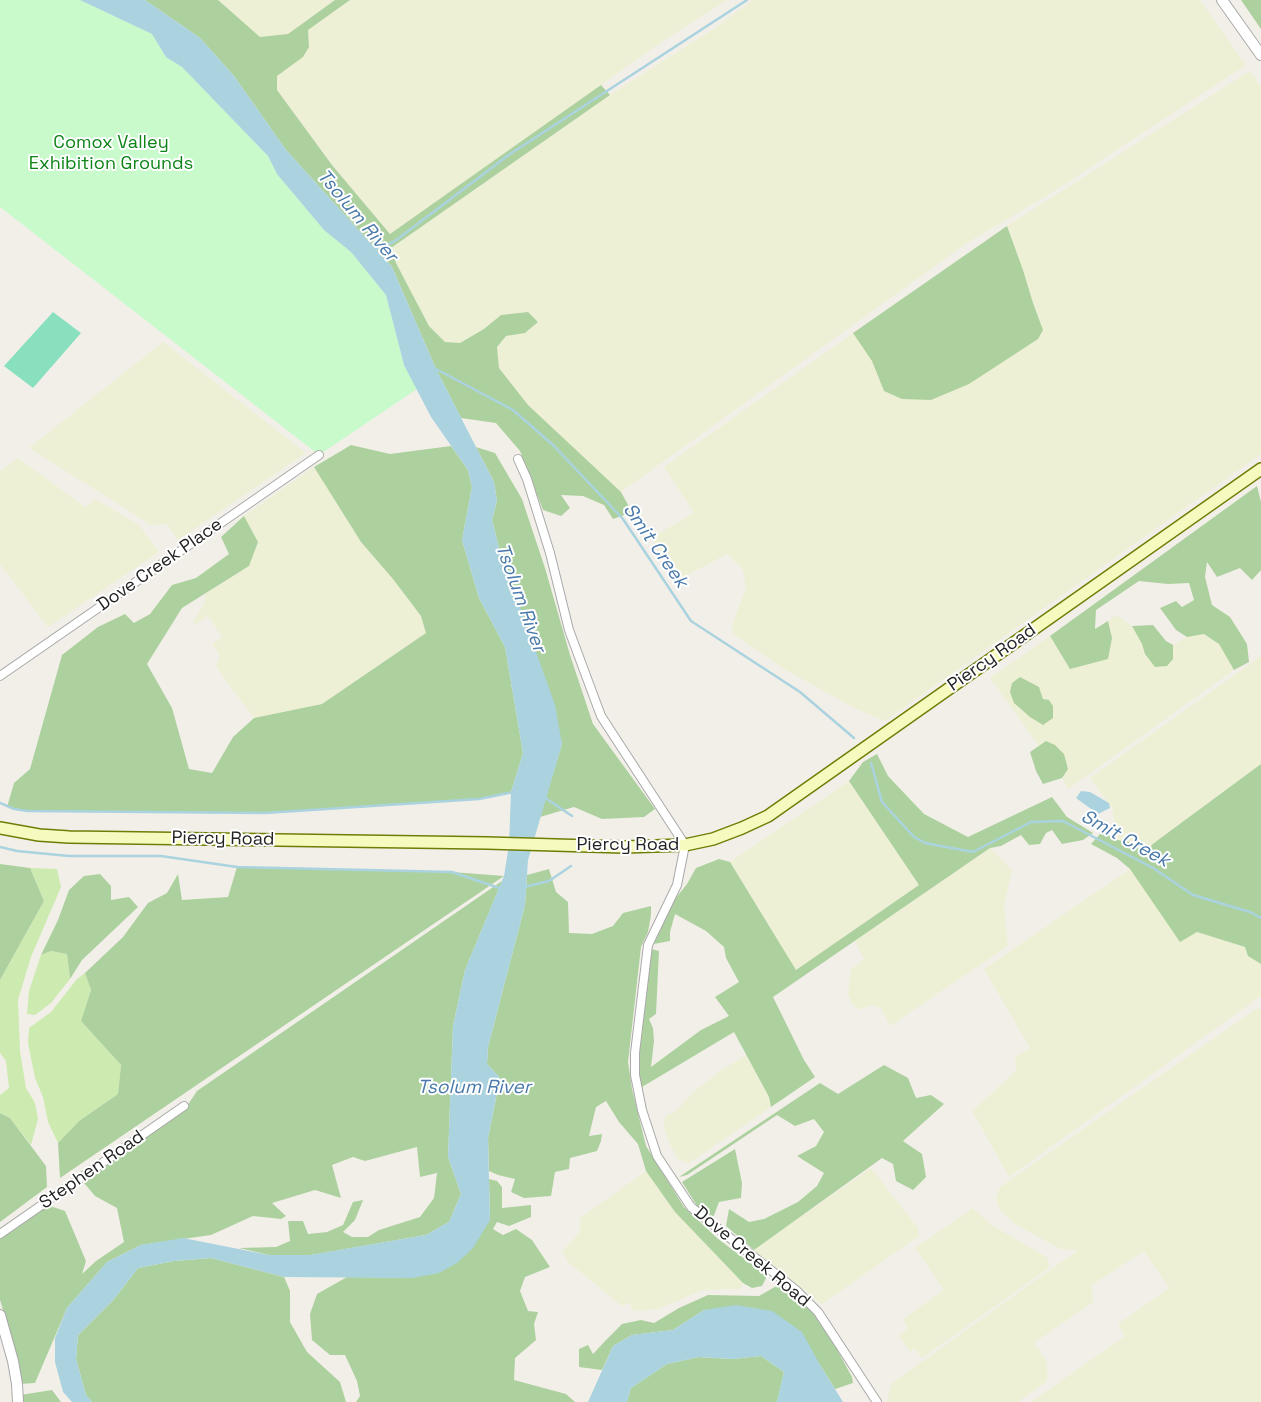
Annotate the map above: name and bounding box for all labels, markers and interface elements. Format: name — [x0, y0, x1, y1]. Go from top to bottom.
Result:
park label: Comox Valley Exhibition Grounds — [29, 132, 193, 174]
water label: Tsolum River — [312, 165, 402, 267]
water label: Smit Creek — [618, 499, 692, 593]
street label: Dove Creek Place — [93, 514, 227, 616]
water label: Tsolum River — [490, 541, 550, 655]
street label: Piercy Road — [944, 620, 1040, 696]
water label: Smit Creek — [1077, 805, 1173, 873]
street label: Piercy Road — [171, 827, 275, 851]
street label: Piercy Road — [577, 834, 679, 856]
water label: Tsolum River — [417, 1077, 531, 1099]
street label: Stephen Road — [36, 1126, 148, 1214]
street label: Dove Creek Road — [689, 1202, 815, 1312]

